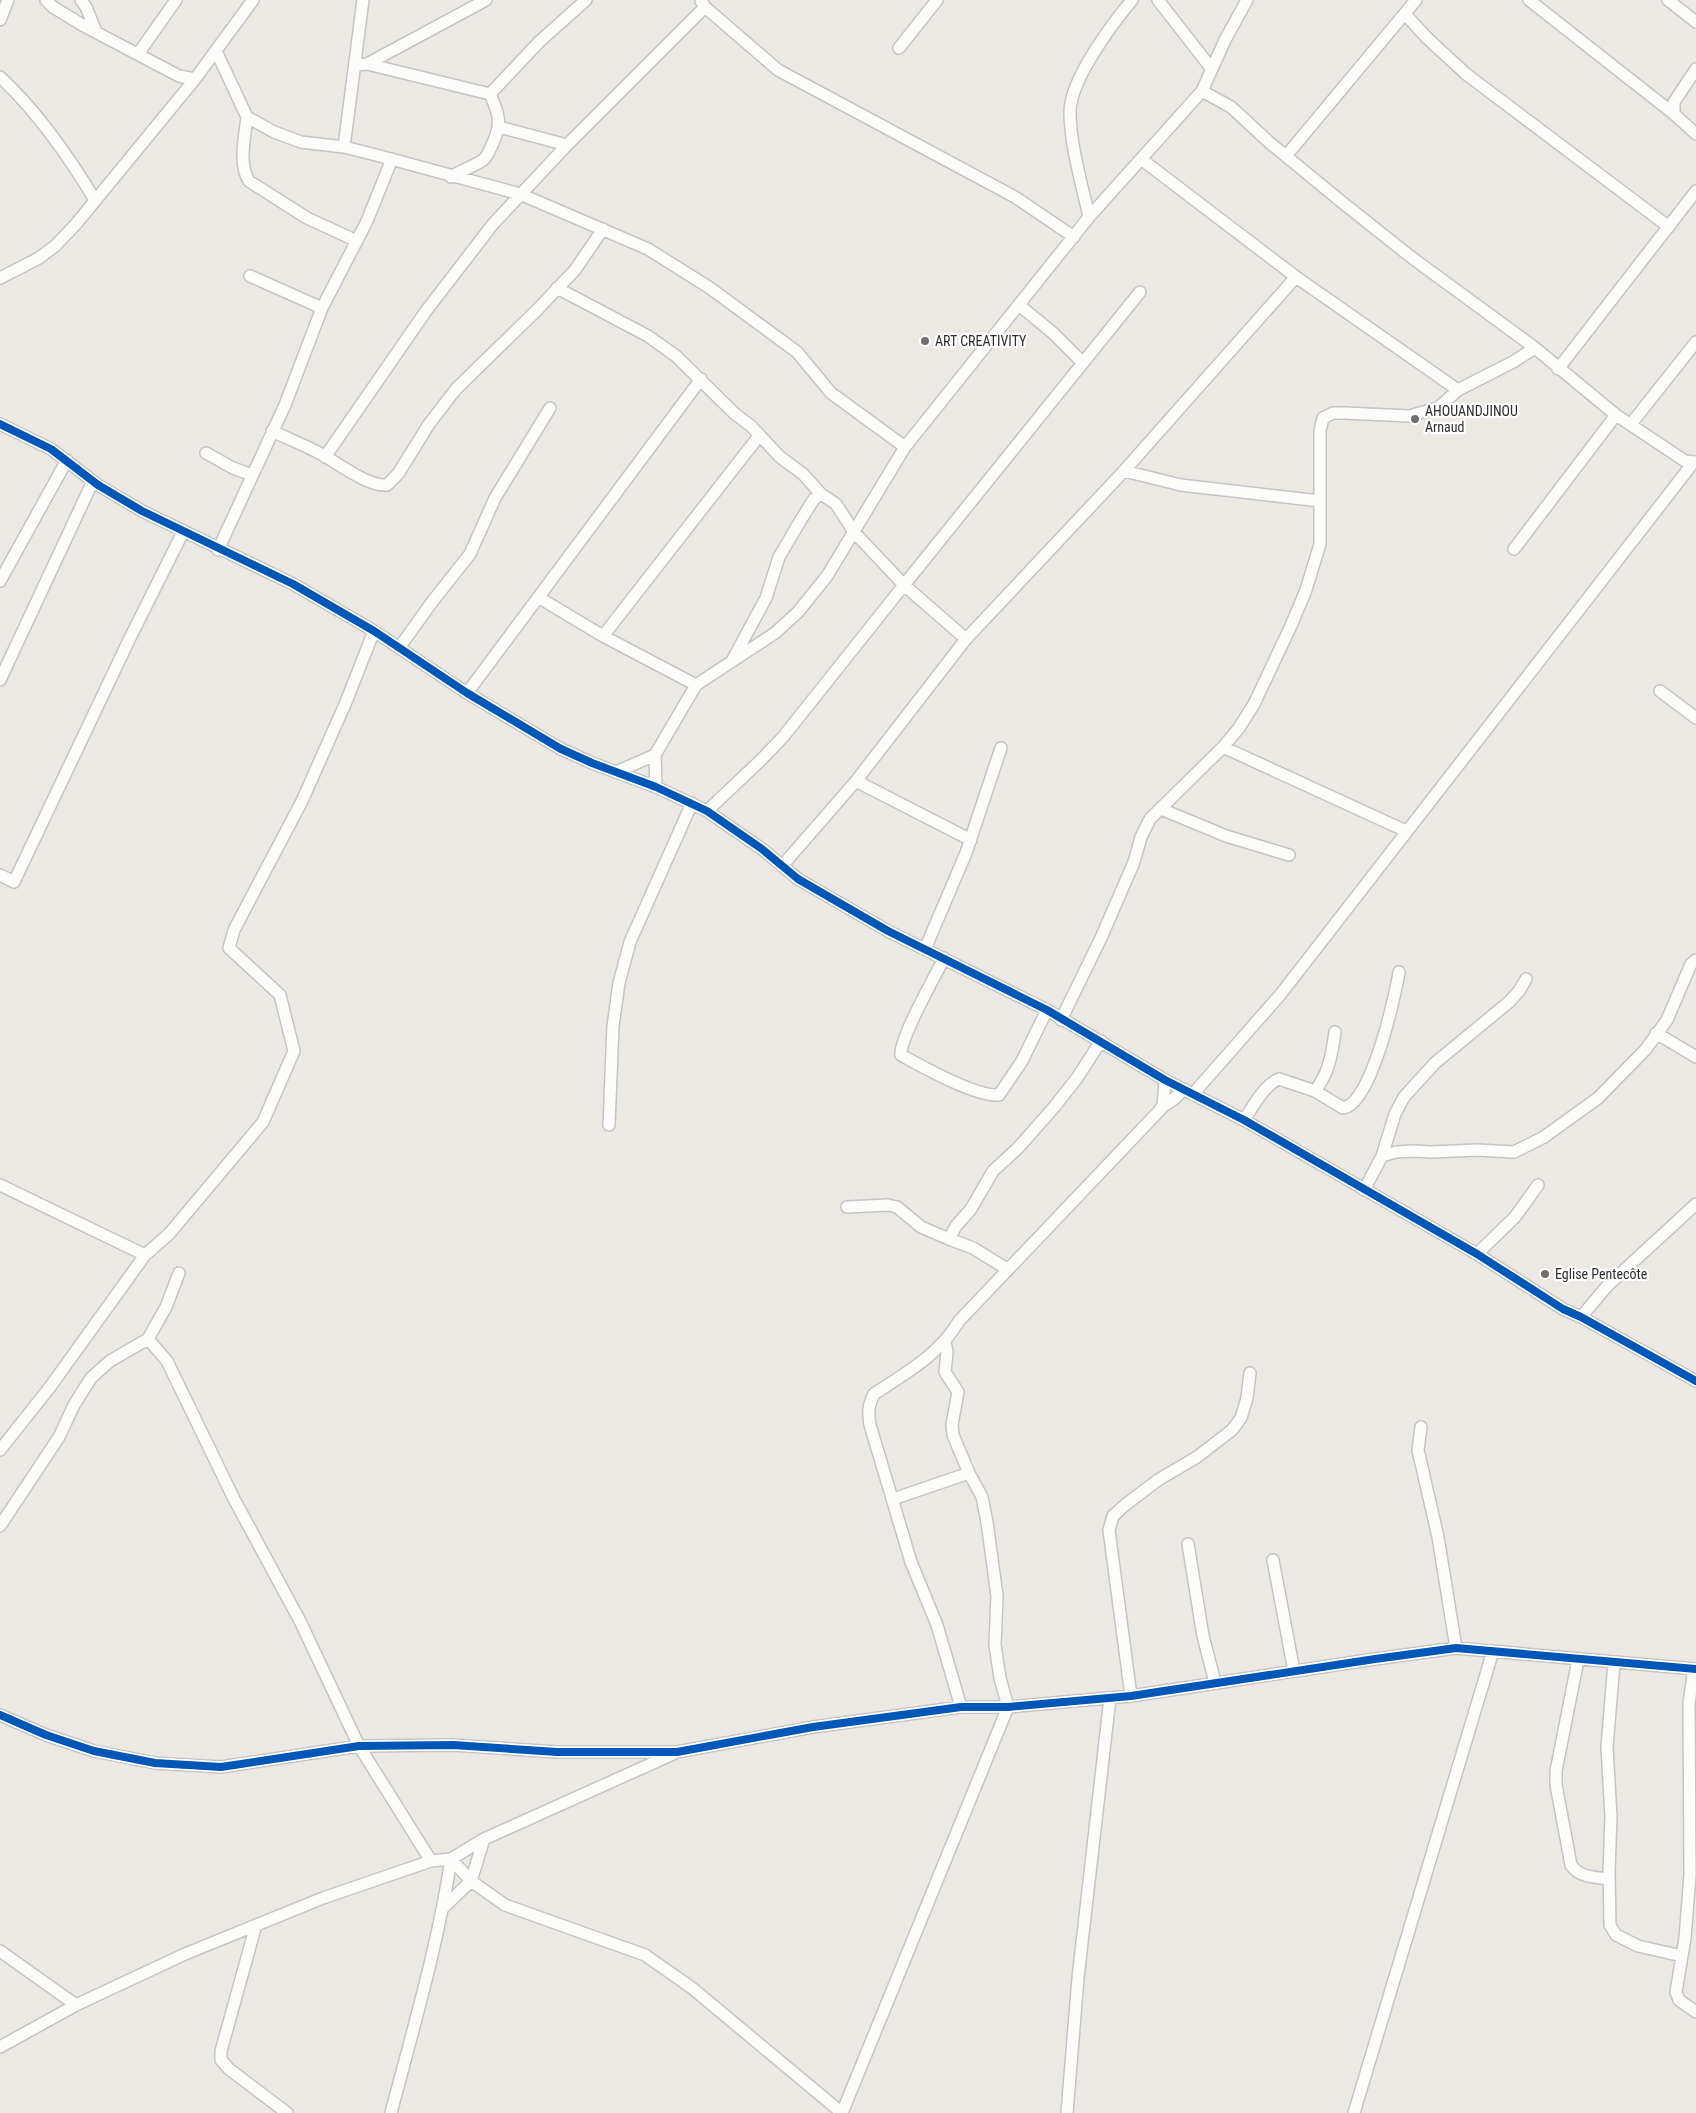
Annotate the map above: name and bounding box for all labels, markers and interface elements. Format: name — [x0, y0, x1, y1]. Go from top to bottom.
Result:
place label: ART CREATIVITY — [935, 333, 1027, 349]
marker: ART CREATIVITY — [919, 335, 931, 347]
place label: AHOUANDJINOU Arnaud — [1425, 403, 1518, 435]
marker: AHOUANDJINOU Arnaud — [1409, 413, 1421, 425]
place label: Eglise Pentecôte — [1555, 1266, 1648, 1282]
marker: Eglise Pentecôte — [1539, 1268, 1551, 1280]

